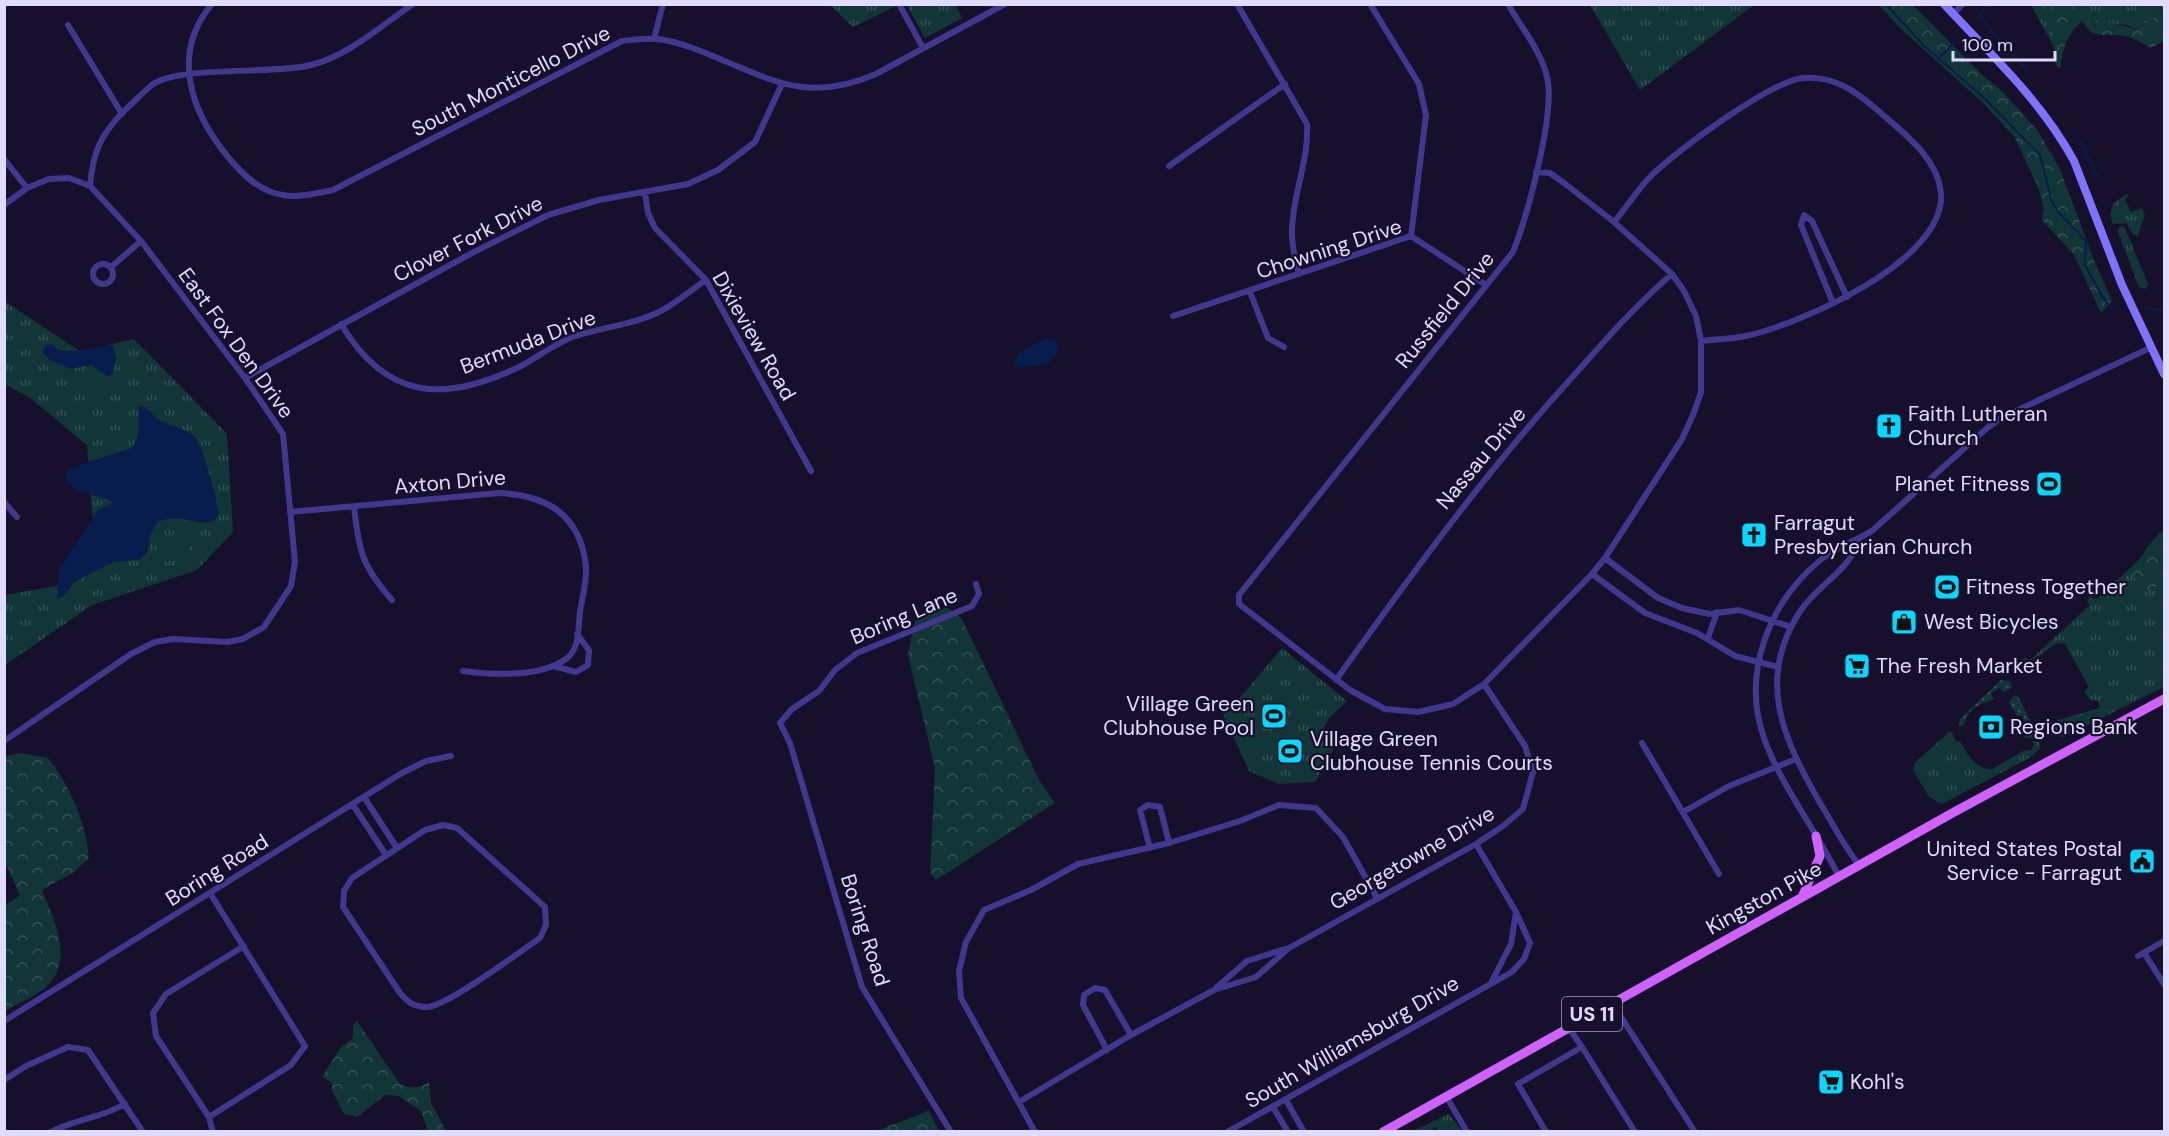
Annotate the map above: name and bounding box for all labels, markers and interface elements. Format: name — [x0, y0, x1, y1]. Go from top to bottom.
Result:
street label: South Monticello Drive — [407, 19, 615, 143]
scale bar — [1953, 24, 2055, 62]
text: 100 m — [1962, 33, 2013, 57]
street label: Clover Fork Drive — [388, 189, 548, 289]
street label: Chowning Drive — [1253, 212, 1405, 286]
street label: Russfield Drive — [1389, 246, 1501, 374]
street label: East Fox Den Drive — [172, 262, 300, 424]
street label: Dixieview Road — [706, 266, 802, 406]
street label: Bermuda Drive — [456, 303, 600, 381]
place label: Faith Lutheran Church — [1908, 400, 2047, 452]
street label: Nassau Drive — [1430, 401, 1532, 515]
church icon: Faith Lutheran Church — [1874, 411, 1904, 441]
street label: Axton Drive — [393, 463, 507, 501]
sports icon: Planet Fitness — [2034, 469, 2064, 499]
place label: Planet Fitness — [1895, 470, 2030, 498]
place label: Farragut Presbyterian Church — [1774, 509, 1972, 561]
church icon: Farragut Presbyterian Church — [1739, 520, 1769, 550]
sports icon: Fitness Together — [1932, 572, 1962, 602]
place label: Fitness Together — [1966, 573, 2126, 601]
street label: Boring Lane — [846, 581, 962, 651]
shop icon: West Bicycles — [1889, 607, 1919, 637]
place label: West Bicycles — [1924, 608, 2059, 636]
supermarket icon: The Fresh Market — [1842, 651, 1872, 681]
place label: The Fresh Market — [1876, 652, 2043, 680]
place label: Village Green Clubhouse Pool — [1103, 690, 1254, 742]
sports icon: Village Green Clubhouse Pool — [1259, 701, 1289, 731]
bank icon: Regions Bank — [1976, 712, 2006, 742]
place label: Regions Bank — [2010, 713, 2138, 741]
place label: Village Green Clubhouse Tennis Courts — [1310, 725, 1553, 777]
sports icon: Village Green Clubhouse Tennis Courts — [1275, 736, 1305, 766]
street label: Georgetowne Drive — [1324, 799, 1500, 917]
street label: Boring Road — [160, 827, 274, 913]
place label: United States Postal Service - Farragut — [1927, 835, 2122, 887]
public building icon: United States Postal Service - Farragut — [2127, 846, 2157, 876]
street label: Kingston Pike — [1701, 855, 1827, 941]
street label: Boring Road — [834, 870, 896, 990]
street label: South Williamsburg Drive — [1240, 969, 1464, 1115]
road number: US 11 — [1562, 997, 1622, 1031]
supermarket icon: Kohl's — [1816, 1067, 1846, 1097]
place label: Kohl's — [1850, 1068, 1905, 1096]

